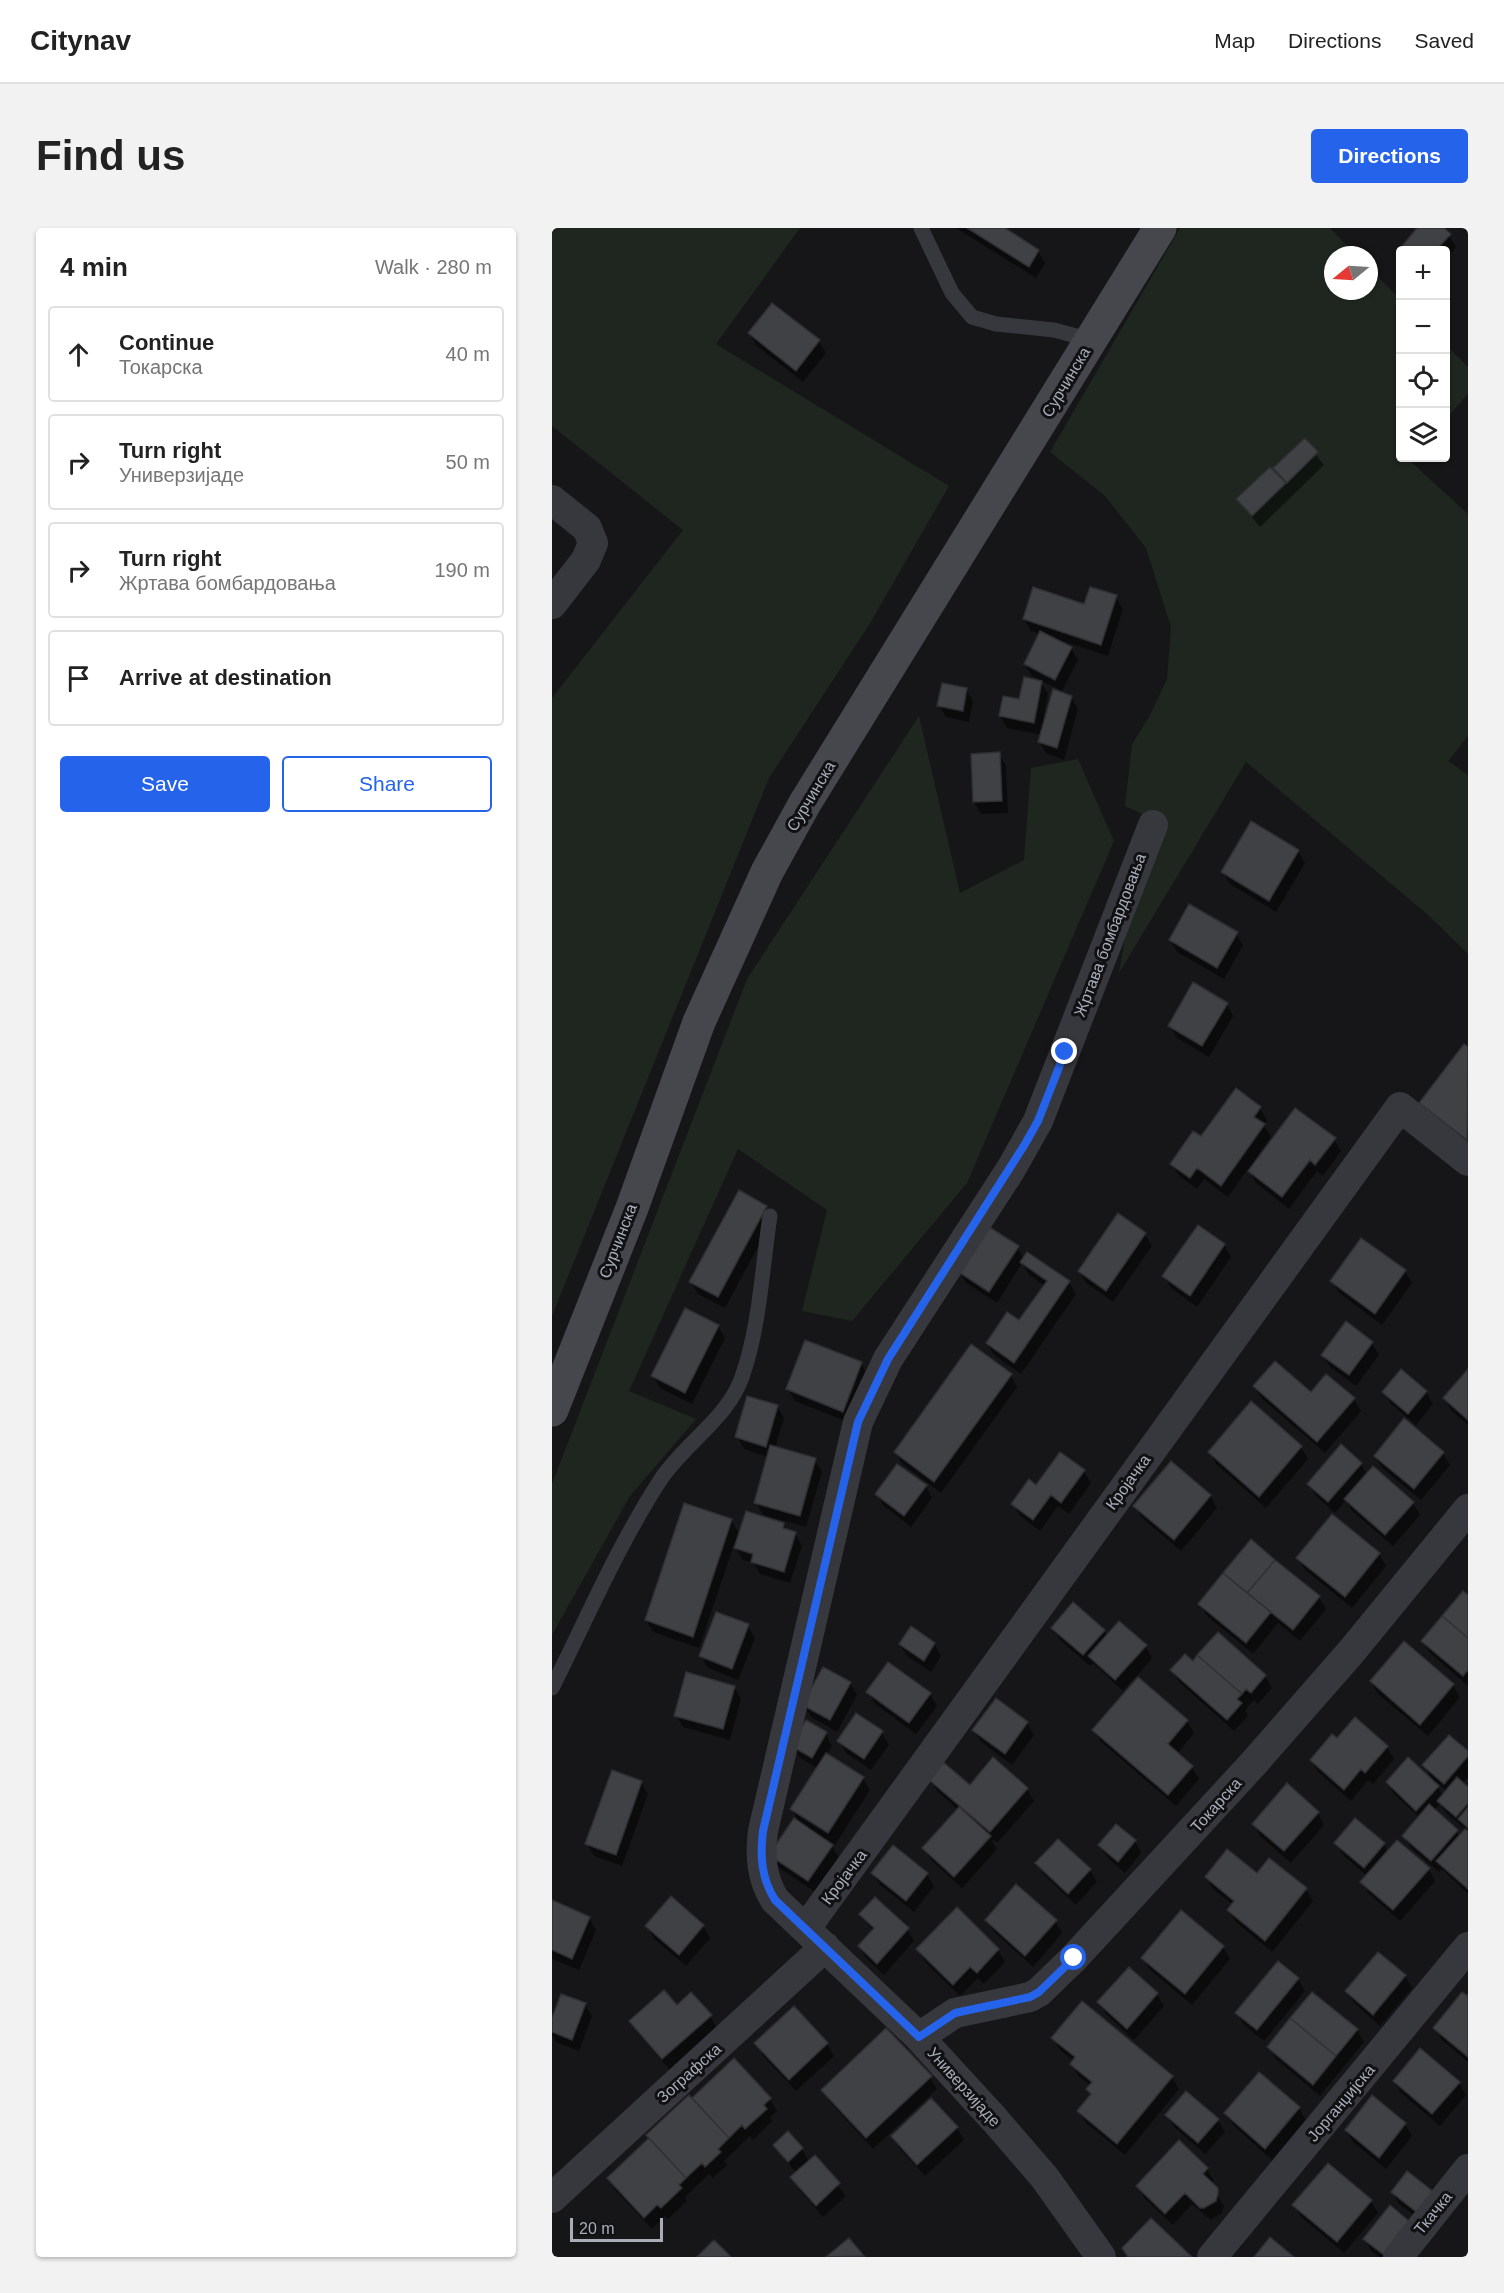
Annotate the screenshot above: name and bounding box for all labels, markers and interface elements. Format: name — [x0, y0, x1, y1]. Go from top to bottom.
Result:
text: Citynav — [30, 25, 131, 56]
text: Map — [1214, 29, 1255, 52]
text: Directions — [1288, 29, 1381, 52]
text: Saved — [1414, 29, 1474, 52]
button: Directions — [1311, 129, 1468, 183]
text: Find us — [36, 132, 185, 179]
north arrow — [1324, 246, 1378, 300]
map controls — [1396, 246, 1450, 462]
button: + — [1396, 246, 1450, 300]
text: 4 min — [60, 252, 128, 282]
text: Walk · 280 m — [375, 256, 492, 278]
button: − — [1396, 300, 1450, 354]
text: Continue — [119, 330, 214, 355]
icon: ahead — [62, 338, 95, 371]
text: 40 m — [446, 343, 490, 365]
street label: Сурчинска — [1039, 344, 1093, 420]
button: locate — [1396, 354, 1450, 408]
text: Токарска — [119, 356, 203, 378]
button: layers — [1396, 408, 1450, 462]
text: Turn right — [119, 438, 221, 463]
icon: right — [62, 446, 95, 479]
text: 50 m — [446, 451, 490, 473]
text: Универзијаде — [119, 464, 244, 486]
text: Turn right — [119, 546, 221, 571]
icon: right — [62, 554, 95, 587]
text: 190 m — [434, 559, 490, 581]
text: Жртава бомбардовања — [119, 572, 336, 594]
icon: arrive — [62, 662, 95, 695]
text: Arrive at destination — [119, 665, 332, 690]
button: Save — [60, 756, 270, 812]
button: Share — [282, 756, 492, 812]
street label: Сурчинска — [784, 758, 838, 834]
street label: Жртава бомбардовања — [1071, 851, 1149, 1019]
route end — [1051, 1038, 1077, 1064]
street label: Сурчинска — [596, 1201, 640, 1281]
street label: Кројачка — [1102, 1451, 1154, 1513]
street label: Токарска — [1187, 1774, 1245, 1836]
street label: Кројачка — [818, 1846, 870, 1908]
route start — [1060, 1944, 1086, 1970]
street label: Зографска — [654, 2040, 724, 2106]
street label: Универзијаде — [924, 2044, 1004, 2130]
street label: Јорганџијска — [1304, 2061, 1378, 2145]
street label: Ткачка — [1411, 2188, 1455, 2238]
scale bar — [570, 2215, 663, 2242]
text: 20 m — [579, 2220, 615, 2237]

